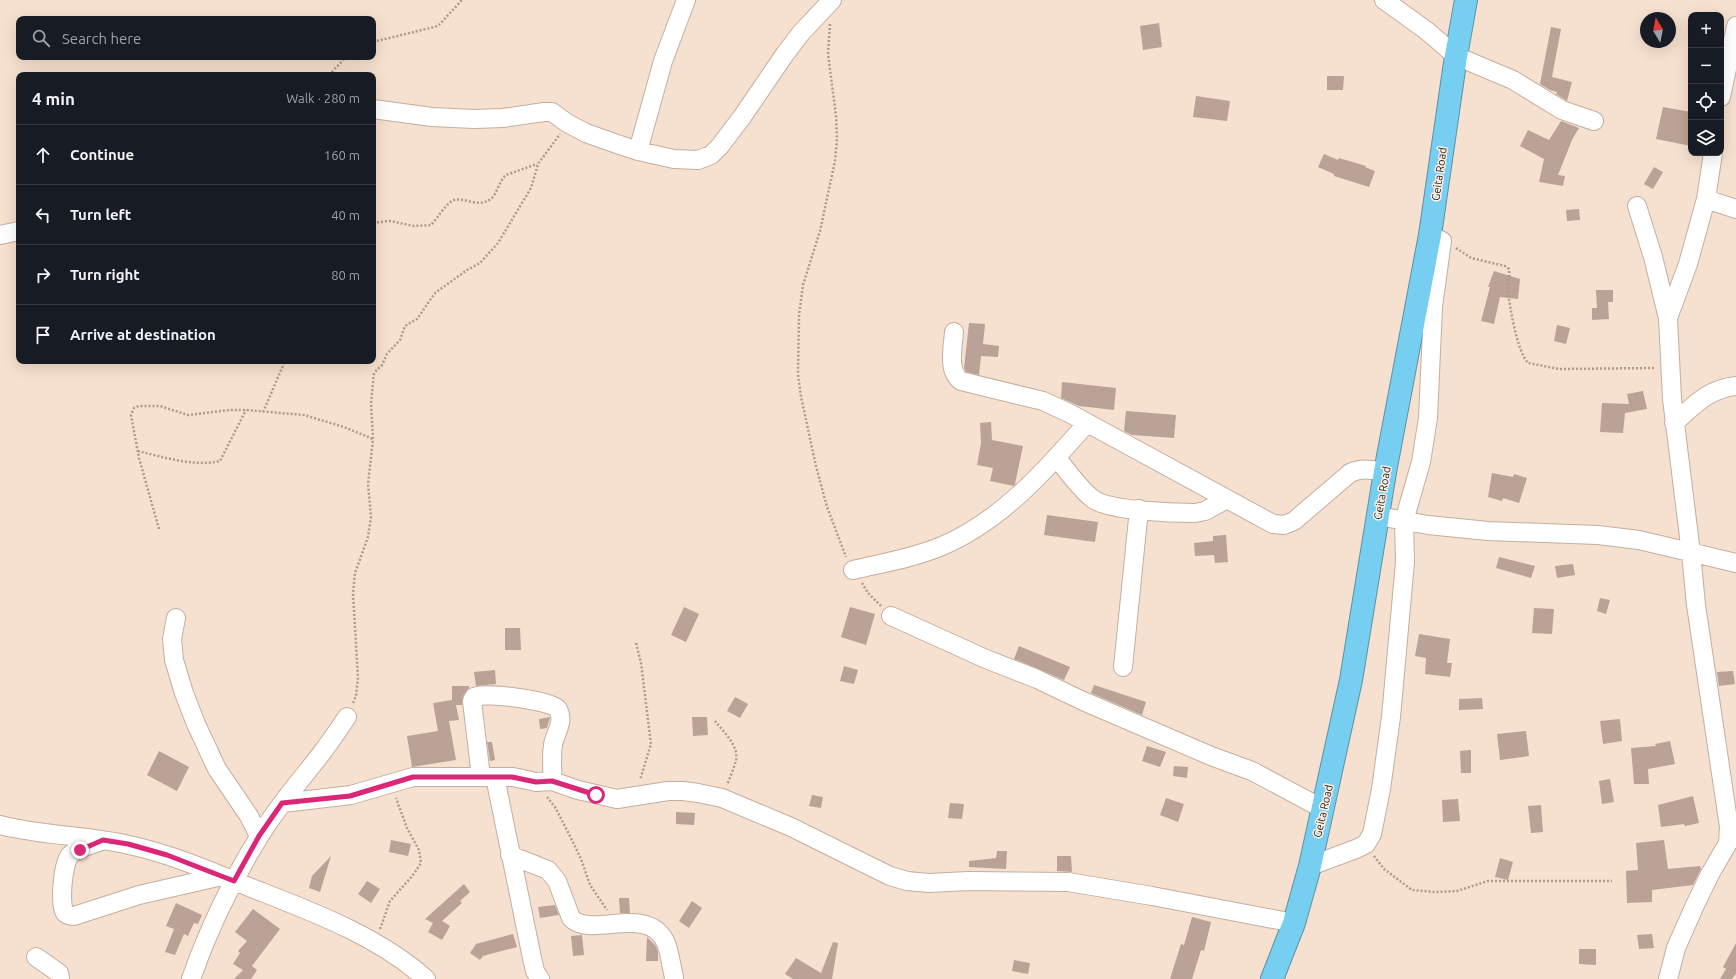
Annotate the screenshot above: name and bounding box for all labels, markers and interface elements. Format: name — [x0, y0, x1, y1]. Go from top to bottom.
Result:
north arrow — [1640, 12, 1676, 48]
map controls — [1688, 12, 1724, 156]
button: + — [1688, 12, 1724, 48]
search box — [16, 16, 376, 60]
icon: search — [30, 27, 52, 49]
text: Search here — [62, 30, 141, 47]
button: − — [1688, 48, 1724, 84]
button: locate — [1688, 84, 1724, 120]
text: 4 min — [32, 89, 75, 108]
text: Walk · 280 m — [286, 91, 360, 105]
button: layers — [1688, 120, 1724, 156]
icon: ahead — [32, 144, 54, 166]
text: Continue — [70, 146, 134, 163]
street label: Geita Road — [1429, 146, 1449, 202]
text: 160 m — [324, 148, 360, 162]
icon: left — [32, 204, 54, 226]
text: Turn left — [70, 206, 131, 223]
text: 40 m — [331, 208, 360, 222]
icon: right — [32, 264, 54, 286]
text: Turn right — [70, 266, 140, 283]
text: 80 m — [331, 268, 360, 282]
icon: arrive — [32, 324, 54, 346]
text: Arrive at destination — [70, 326, 216, 343]
street label: Geita Road — [1371, 465, 1393, 521]
street label: Geita Road — [1311, 783, 1335, 839]
route start — [587, 786, 605, 804]
route end — [71, 841, 89, 859]

